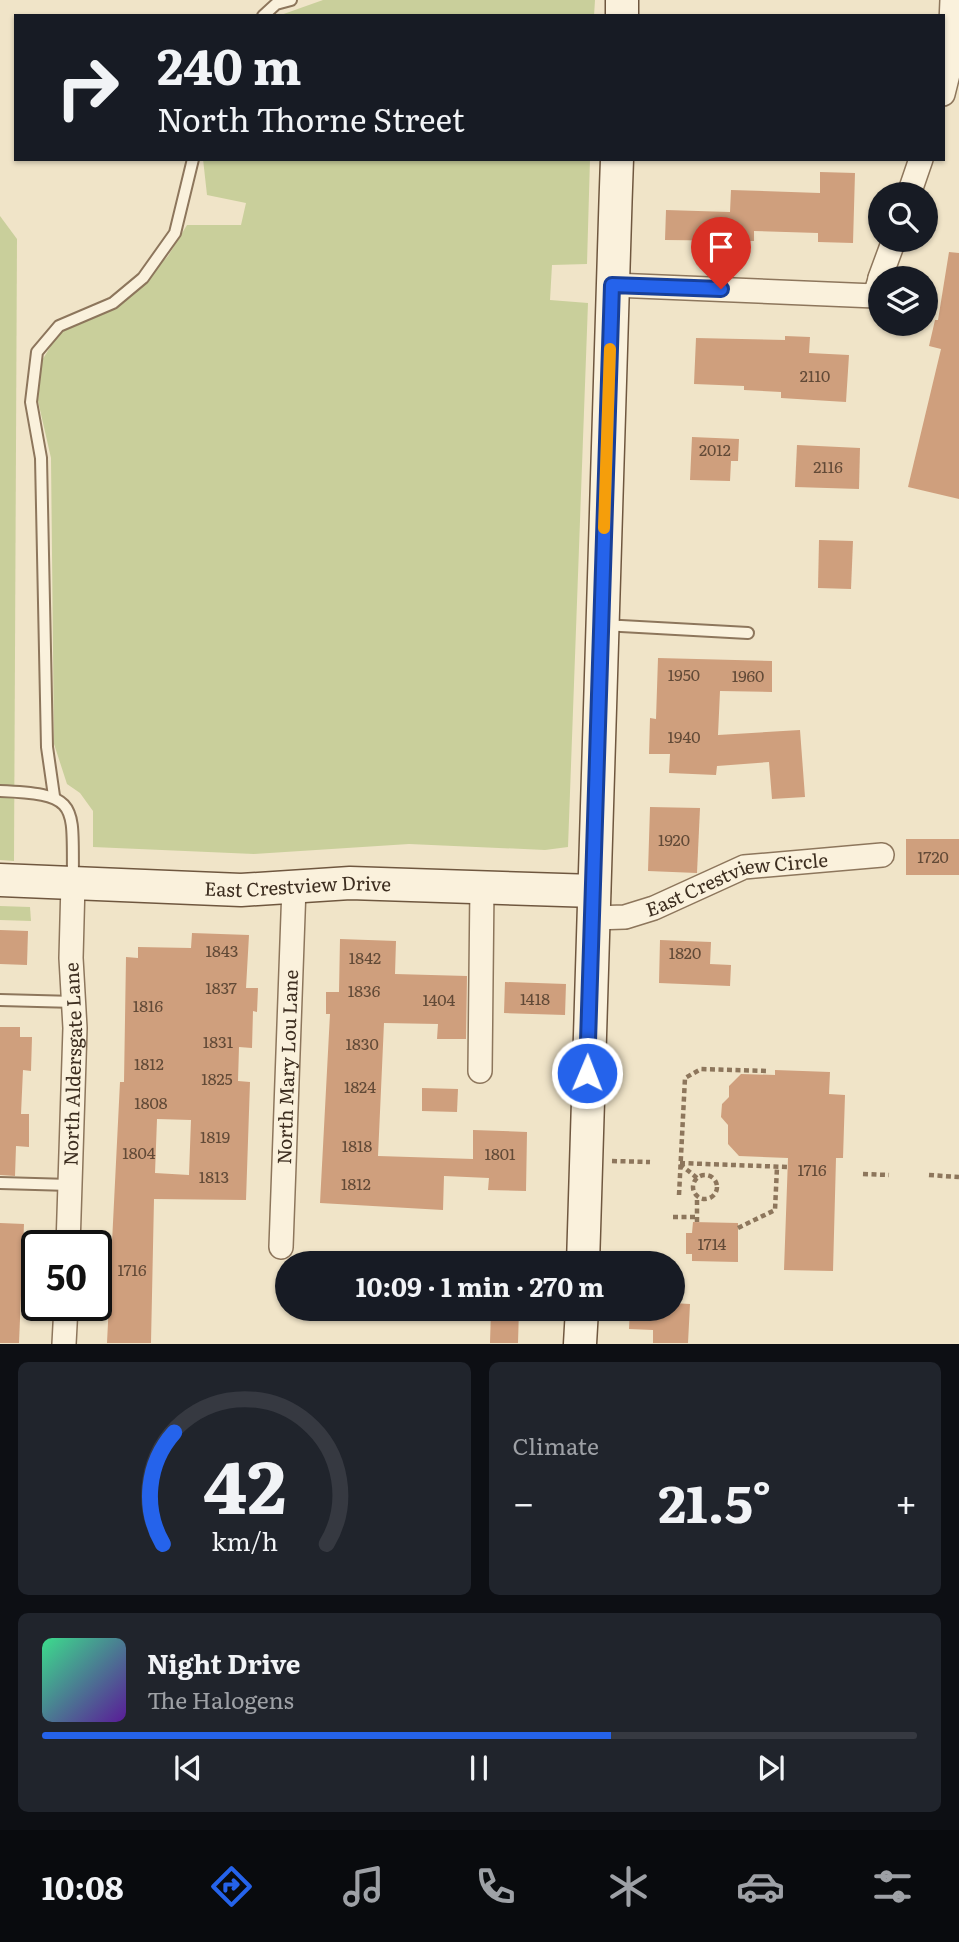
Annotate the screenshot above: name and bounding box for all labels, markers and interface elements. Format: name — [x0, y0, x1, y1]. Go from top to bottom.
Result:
text: 240 m — [157, 27, 302, 100]
icon: right — [42, 42, 133, 133]
text: North Thorne Street — [157, 94, 465, 142]
map controls — [868, 182, 938, 336]
button: search — [868, 182, 938, 252]
pin — [691, 217, 751, 289]
icon: arrive — [702, 228, 740, 266]
button: layers — [868, 266, 938, 336]
house number: 2110 — [800, 363, 830, 387]
house number: 2012 — [699, 437, 731, 461]
house number: 2116 — [813, 454, 843, 478]
house number: 1950 — [668, 662, 700, 686]
house number: 1960 — [732, 663, 764, 687]
house number: 1940 — [668, 724, 700, 748]
house number: 1920 — [658, 827, 690, 851]
house number: 1720 — [917, 844, 949, 868]
street label: East Crestview Circle — [642, 845, 829, 923]
street label: East Crestview Drive — [204, 868, 392, 903]
house number: 1843 — [206, 938, 238, 962]
house number: 1820 — [669, 940, 701, 964]
house number: 1842 — [349, 945, 381, 969]
street label: North Aldersgate Lane — [56, 961, 88, 1166]
street label: North Mary Lou Lane — [269, 969, 304, 1165]
house number: 1837 — [205, 975, 237, 999]
house number: 1836 — [348, 978, 381, 1002]
house number: 1418 — [520, 986, 550, 1010]
house number: 1404 — [423, 987, 456, 1011]
house number: 1816 — [133, 993, 164, 1017]
house number: 1831 — [203, 1029, 234, 1053]
house number: 1830 — [345, 1031, 379, 1055]
position arrow — [550, 1036, 624, 1110]
house number: 1812 — [134, 1051, 164, 1075]
house number: 1825 — [201, 1066, 233, 1090]
house number: 1824 — [344, 1074, 376, 1098]
house number: 1808 — [134, 1090, 168, 1114]
house number: 1819 — [200, 1124, 230, 1148]
house number: 1818 — [342, 1133, 373, 1157]
house number: 1804 — [122, 1140, 156, 1164]
house number: 1801 — [484, 1141, 516, 1165]
house number: 1716 — [797, 1157, 827, 1181]
house number: 1813 — [199, 1164, 229, 1188]
house number: 1812 — [341, 1171, 371, 1195]
speed limit sign: 50 — [21, 1230, 112, 1321]
house number: 1714 — [698, 1231, 727, 1255]
house number: 1716 — [117, 1257, 147, 1281]
text: 10:09 · 1 min · 270 m — [356, 1266, 604, 1305]
text: Climate — [513, 1428, 599, 1462]
text: 42 — [203, 1429, 286, 1537]
text: 21.5° — [658, 1462, 771, 1539]
text: − — [513, 1472, 535, 1529]
text: + — [895, 1472, 917, 1529]
text: km/h — [211, 1522, 278, 1559]
text: Night Drive — [147, 1643, 301, 1682]
text: The Halogens — [147, 1682, 294, 1716]
icon: previous — [169, 1749, 207, 1787]
icon: pause — [460, 1749, 498, 1787]
icon: next — [752, 1749, 790, 1787]
text: 10:08 — [42, 1862, 124, 1910]
icon: directions — [207, 1862, 256, 1911]
icon: music — [339, 1862, 388, 1911]
icon: phone — [471, 1862, 520, 1911]
icon: climate — [604, 1862, 653, 1911]
icon: car — [736, 1862, 785, 1911]
icon: filters — [868, 1862, 917, 1911]

